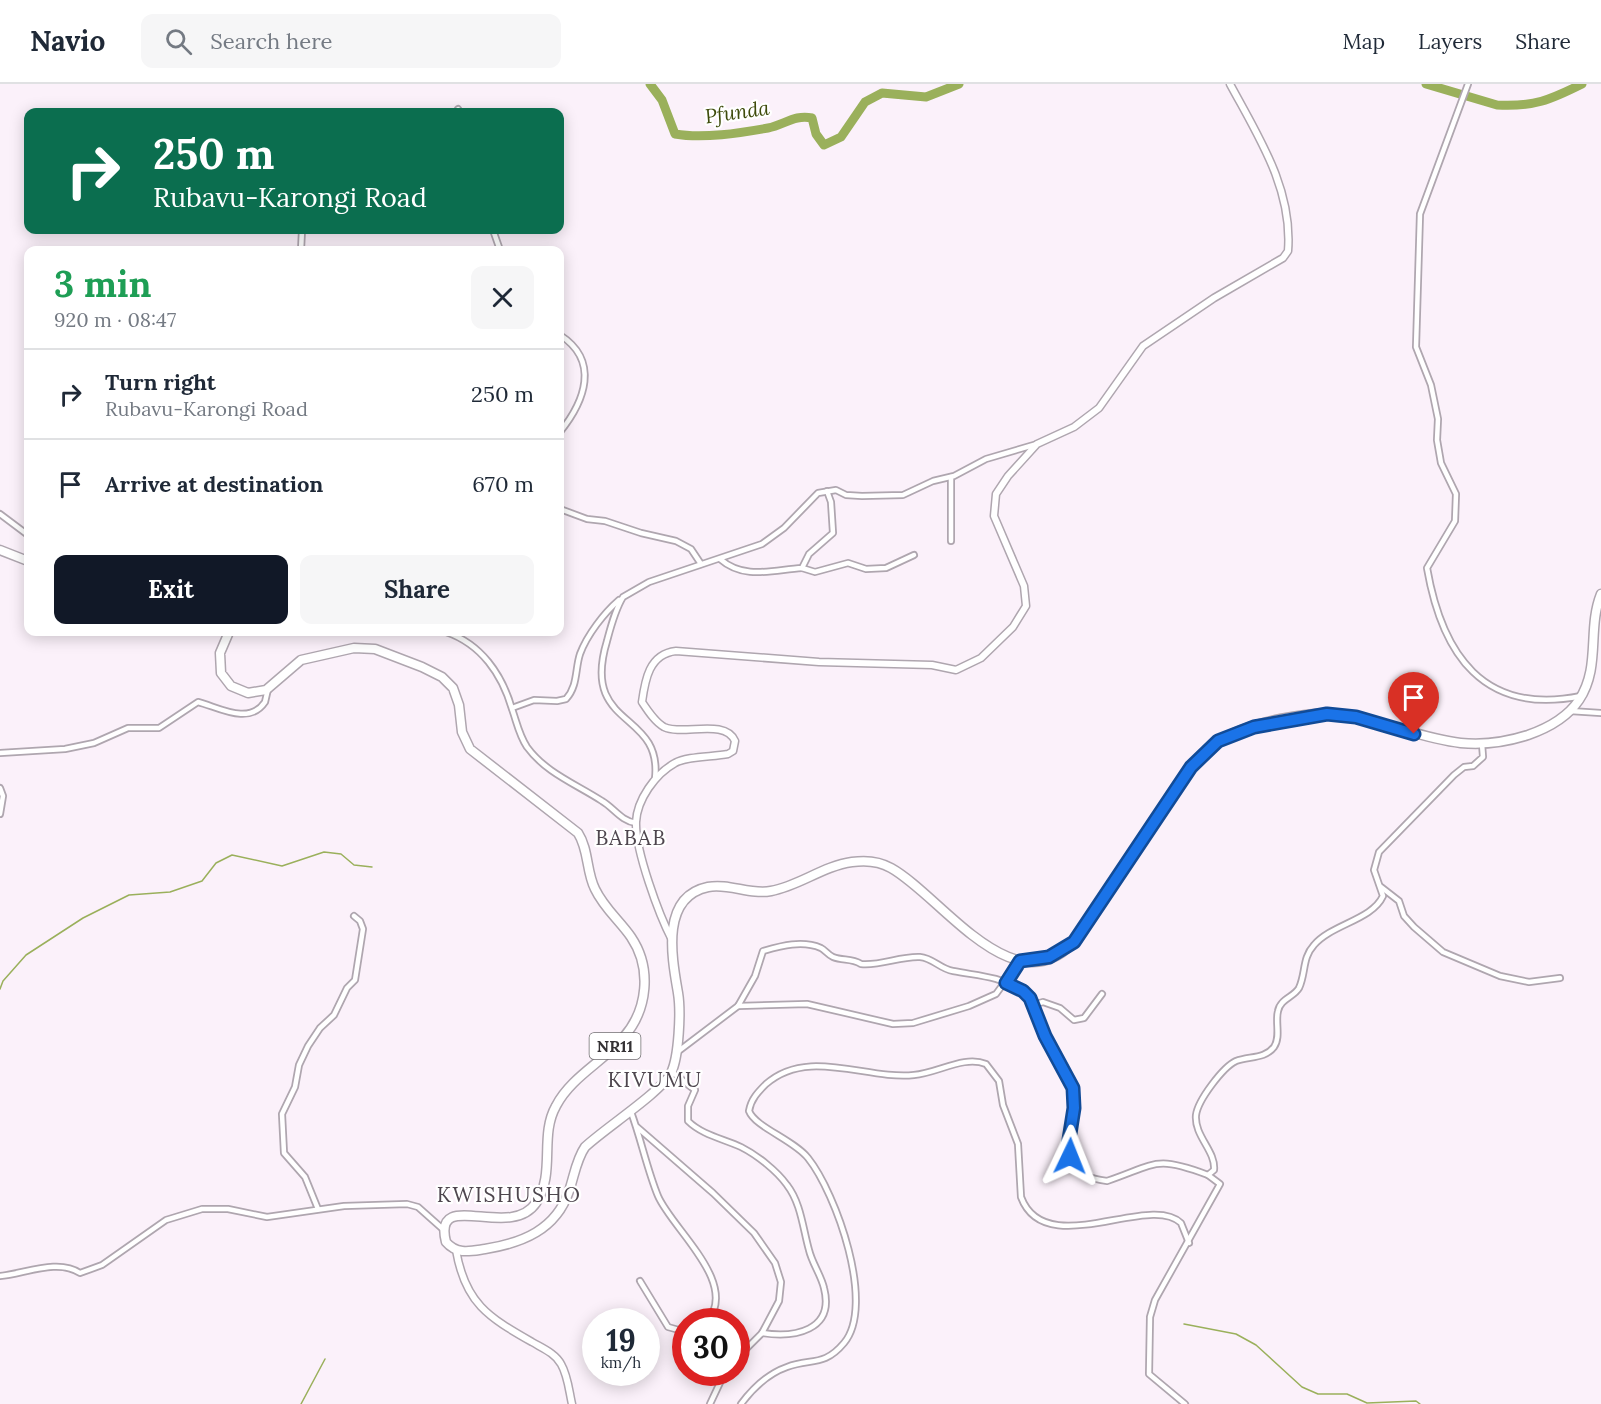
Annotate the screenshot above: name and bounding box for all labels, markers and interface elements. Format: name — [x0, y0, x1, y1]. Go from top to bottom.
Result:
search box — [141, 14, 561, 68]
text: Navio — [30, 23, 105, 59]
icon: search — [162, 25, 195, 58]
text: Search here — [210, 27, 332, 55]
text: Map — [1342, 28, 1385, 55]
text: Layers — [1418, 28, 1482, 55]
text: Share — [1515, 28, 1571, 55]
water label: Pfunda — [703, 95, 771, 128]
text: 250 m — [153, 127, 274, 181]
icon: right — [54, 132, 132, 210]
text: Rubavu-Karongi Road — [153, 180, 427, 214]
text: 3 min — [54, 261, 152, 307]
button: close — [471, 266, 534, 329]
text: 920 m · 08:47 — [54, 307, 176, 332]
text: Turn right — [105, 368, 216, 396]
icon: right — [54, 378, 87, 411]
text: 250 m — [471, 380, 534, 408]
text: Rubavu-Karongi Road — [105, 396, 308, 421]
icon: arrive — [54, 468, 87, 501]
text: Arrive at destination — [105, 470, 323, 498]
text: 670 m — [472, 470, 534, 498]
button: Exit — [54, 555, 288, 624]
button: Share — [300, 555, 534, 624]
pin — [1388, 672, 1439, 734]
icon: arrive — [1397, 681, 1430, 714]
district label: BABAB — [595, 824, 667, 851]
road number: NR11 — [590, 1033, 640, 1059]
district label: KIVUMU — [608, 1066, 702, 1093]
position arrow — [1038, 1124, 1102, 1188]
district label: KWISHUSHO — [437, 1181, 581, 1208]
speed limit sign: 30 — [672, 1308, 750, 1386]
text: 19 — [606, 1321, 636, 1359]
text: km/h — [601, 1353, 641, 1372]

